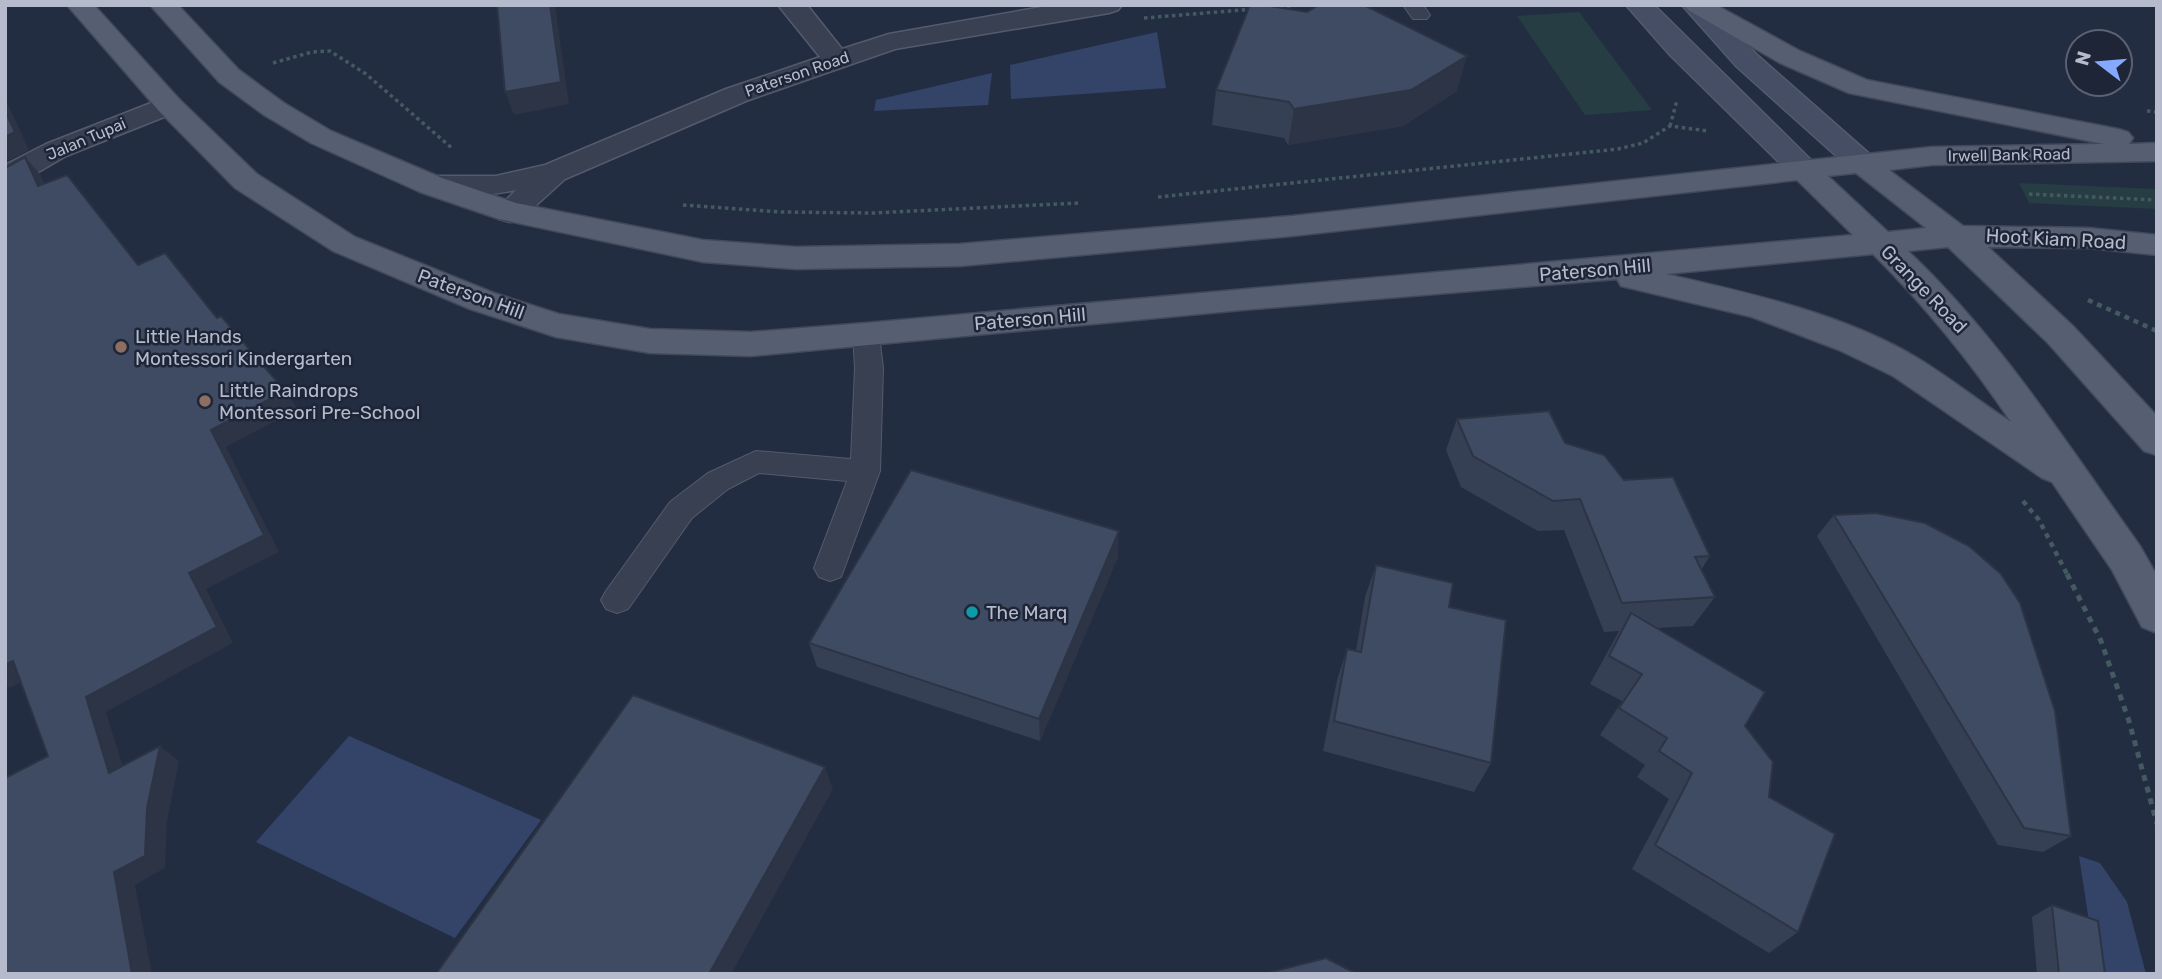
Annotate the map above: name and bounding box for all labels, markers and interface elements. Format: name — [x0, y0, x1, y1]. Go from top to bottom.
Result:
north arrow — [2064, 28, 2134, 98]
street label: Paterson Road — [742, 47, 852, 101]
text: N — [2070, 49, 2096, 68]
street label: Jalan Tupai — [43, 114, 129, 164]
street label: Irwell Bank Road — [1947, 144, 2071, 166]
street label: Hoot Kiam Road — [1985, 224, 2127, 254]
street label: Grange Road — [1876, 240, 1972, 338]
street label: Paterson Hill — [1538, 254, 1652, 286]
street label: Paterson Hill — [415, 264, 527, 324]
street label: Paterson Hill — [973, 303, 1087, 335]
place label: Little Hands Montessori Kindergarten — [135, 325, 352, 370]
marker: Little Hands Montessori Kindergarten — [113, 339, 129, 355]
place label: Little Raindrops Montessori Pre-School — [219, 379, 420, 424]
marker: Little Raindrops Montessori Pre-School — [197, 393, 213, 409]
place label: The Marq — [986, 601, 1067, 624]
marker: The Marq — [964, 604, 980, 620]

